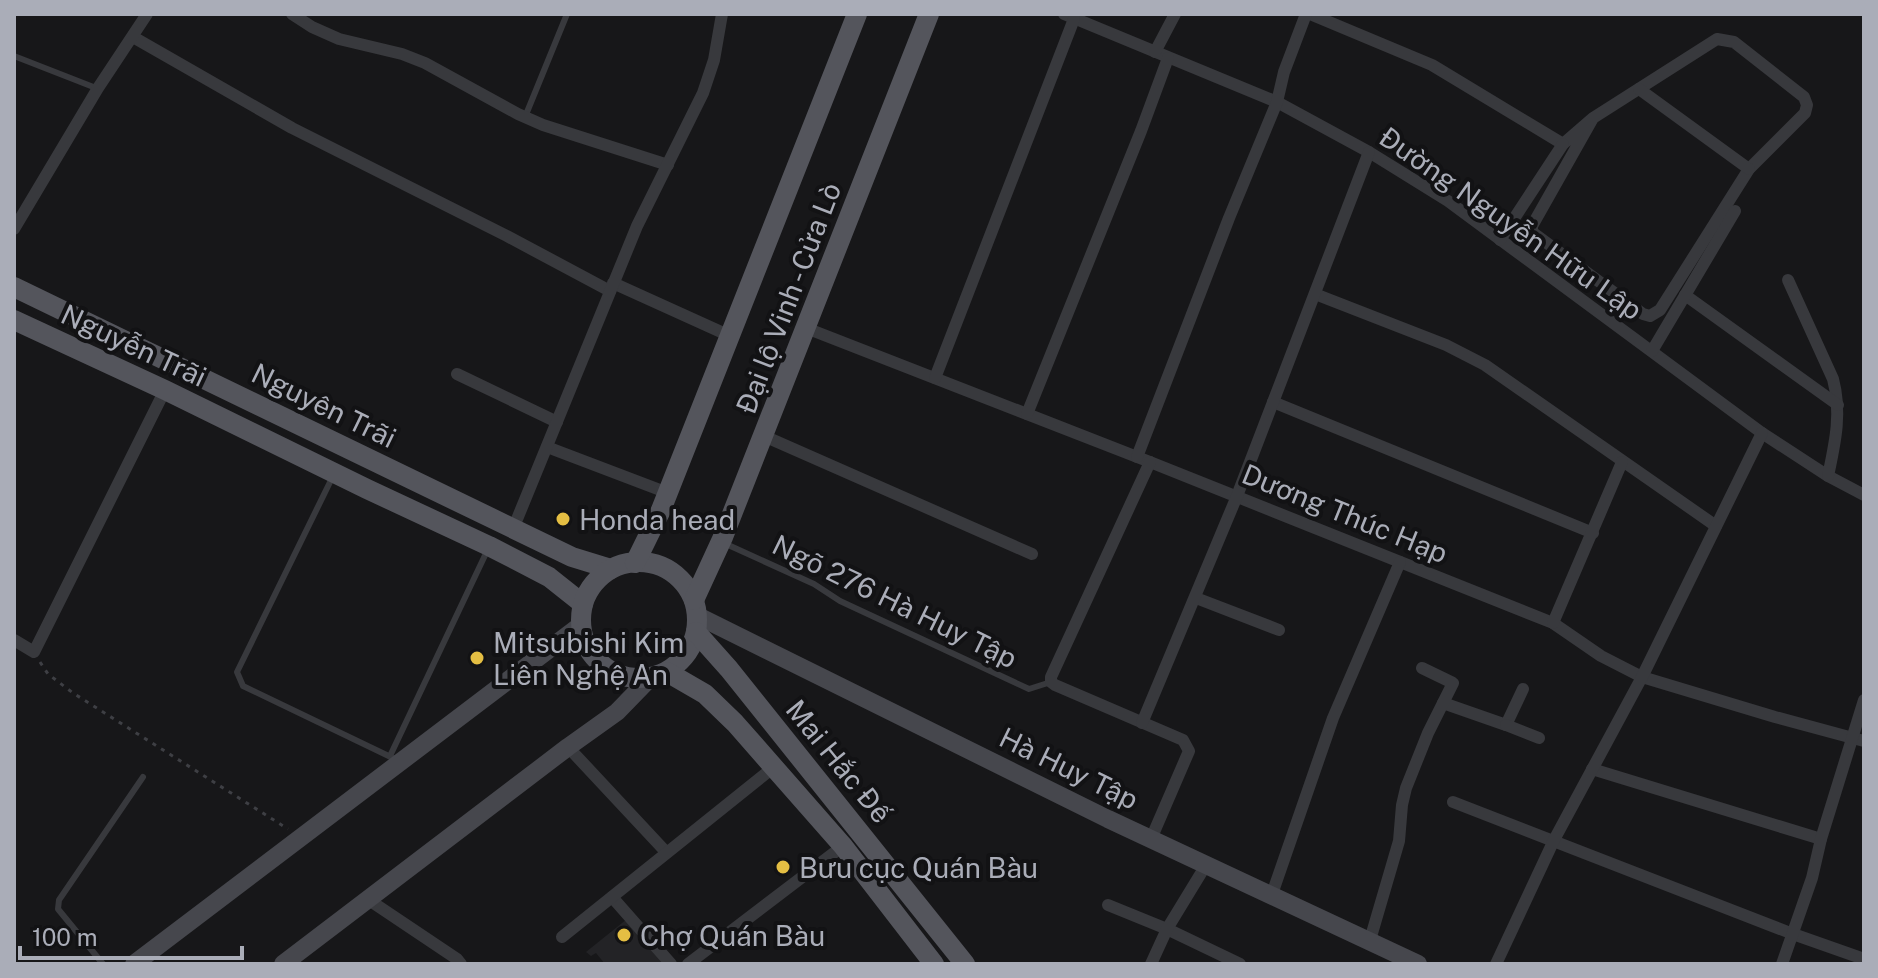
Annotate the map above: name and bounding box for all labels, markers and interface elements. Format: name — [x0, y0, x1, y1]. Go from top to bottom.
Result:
street label: Đường Nguyễn Hữu Lập — [1373, 120, 1649, 326]
street label: Đại lộ Vinh - Cửa Lò — [729, 178, 847, 418]
street label: Nguyễn Trãi — [56, 297, 212, 393]
street label: Nguyên Trãi — [247, 356, 401, 454]
street label: Dương Thúc Hạp — [1237, 457, 1453, 569]
place label: Honda head — [579, 503, 735, 536]
marker: Honda head — [554, 510, 572, 528]
street label: Ngõ 276 Hà Huy Tập — [767, 527, 1023, 675]
place label: Mitsubishi Kim Liên Nghệ An — [493, 626, 684, 691]
marker: Mitsubishi Kim Liên Nghệ An — [468, 649, 486, 667]
street label: Mai Hắc Đế — [780, 693, 899, 829]
street label: Hà Huy Tập — [994, 720, 1144, 816]
place label: Bưu cục Quán Bàu — [799, 851, 1038, 884]
marker: Bưu cục Quán Bàu — [774, 858, 792, 876]
scale bar — [20, 910, 242, 960]
place label: Chợ Quán Bàu — [640, 919, 825, 952]
text: 100 m — [32, 923, 98, 951]
marker: Chợ Quán Bàu — [615, 926, 633, 944]

